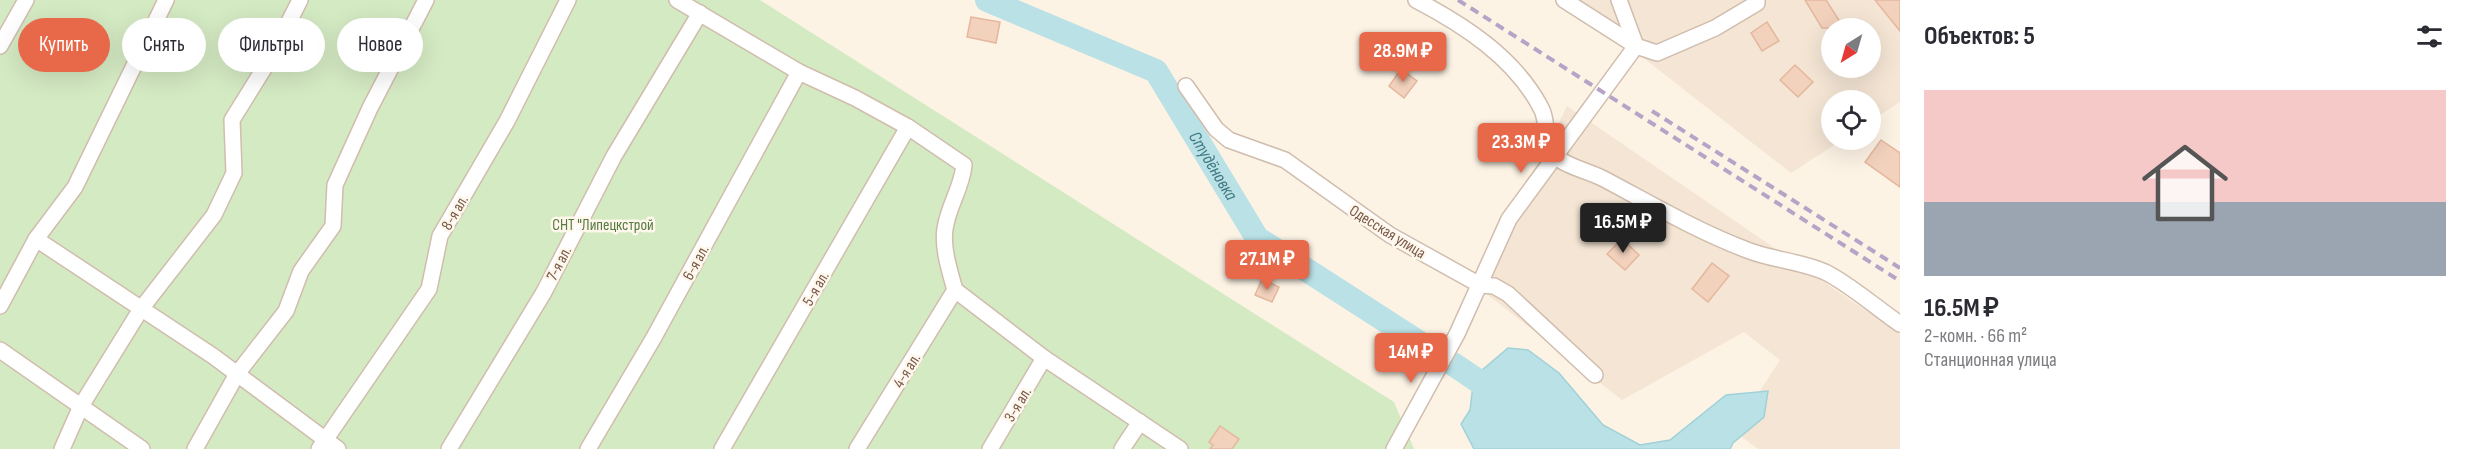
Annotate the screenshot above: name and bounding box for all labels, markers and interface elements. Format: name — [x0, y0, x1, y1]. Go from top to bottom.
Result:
chip: Купить — [18, 18, 110, 72]
chip: Снять — [122, 18, 206, 72]
chip: Фильтры — [218, 18, 325, 72]
chip: Новое — [337, 18, 423, 72]
north arrow — [1821, 18, 1881, 78]
map controls — [1821, 18, 1881, 150]
icon: filters — [2413, 20, 2446, 53]
text: Объектов: 5 — [1924, 21, 2035, 52]
pin: 28.9M ₽ — [1348, 32, 1458, 83]
text: 28.9M ₽ — [1373, 39, 1433, 63]
button: locate — [1821, 90, 1881, 150]
pin: 23.3M ₽ — [1466, 123, 1576, 174]
water label: Студёновка — [1184, 128, 1242, 205]
icon: home — [2131, 129, 2239, 237]
text: 23.3M ₽ — [1492, 130, 1550, 154]
street label: 8-я ал. — [438, 192, 473, 234]
street label: Одесская улица — [1346, 201, 1429, 263]
pin: 16.5M ₽ — [1568, 203, 1678, 254]
text: 16.5M ₽ — [1594, 210, 1652, 234]
park label: СНТ "Липецкстрой — [552, 216, 654, 235]
pin: 27.1M ₽ — [1212, 240, 1322, 291]
street label: 6-я ал. — [679, 242, 714, 284]
street label: 7-я ал. — [543, 243, 576, 284]
text: 27.1M ₽ — [1239, 247, 1295, 271]
street label: 5-я ал. — [799, 268, 834, 309]
text: 16.5M ₽ — [1924, 293, 1999, 324]
text: 2-комн. · 66 m² — [1924, 324, 2027, 348]
pin: 14M ₽ — [1369, 333, 1453, 384]
text: 14M ₽ — [1389, 340, 1433, 364]
text: Станционная улица — [1924, 348, 2057, 372]
street label: 4-я ал. — [889, 350, 925, 392]
street label: 3-я ал. — [1001, 384, 1036, 426]

